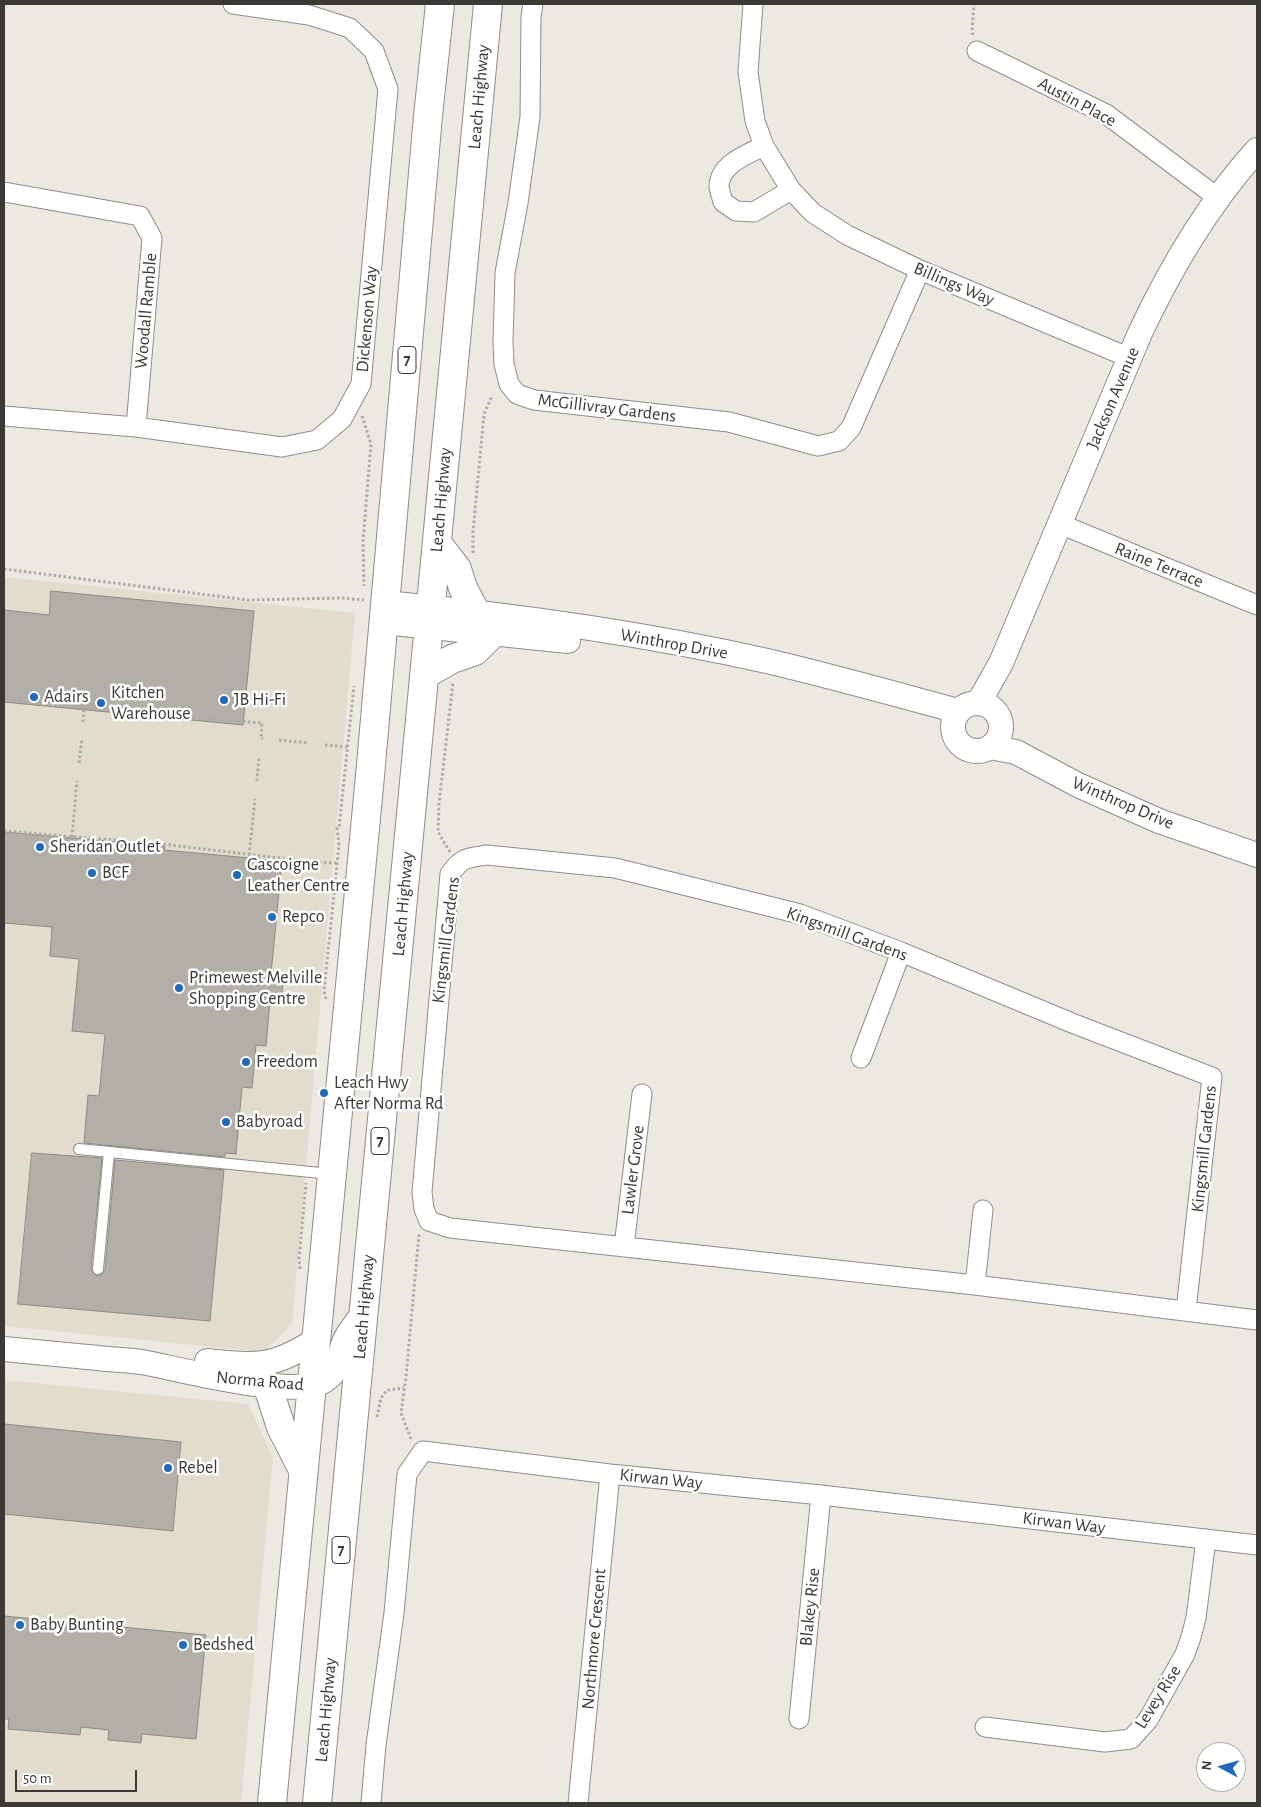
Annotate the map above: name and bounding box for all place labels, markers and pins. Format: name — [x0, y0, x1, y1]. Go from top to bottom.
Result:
place label: Kitchen Warehouse — [111, 682, 191, 724]
place label: Adairs — [44, 686, 89, 708]
place label: JB Hi-Fi — [234, 689, 286, 711]
marker: Adairs — [28, 691, 40, 703]
marker: JB Hi-Fi — [218, 694, 230, 706]
marker: Kitchen Warehouse — [95, 697, 107, 709]
place label: Sheridan Outlet — [50, 836, 161, 858]
marker: Sheridan Outlet — [34, 841, 46, 853]
place label: Gascoigne Leather Centre — [247, 854, 349, 896]
place label: BCF — [102, 862, 129, 884]
marker: BCF — [86, 867, 98, 879]
marker: Gascoigne Leather Centre — [231, 869, 243, 881]
place label: Repco — [282, 906, 325, 928]
marker: Repco — [266, 911, 278, 923]
place label: Primewest Melville Shopping Centre — [189, 967, 322, 1010]
marker: Primewest Melville Shopping Centre — [173, 982, 185, 994]
place label: Freedom — [256, 1051, 318, 1073]
marker: Freedom — [240, 1056, 252, 1068]
place label: Leach Hwy After Norma Rd — [334, 1072, 443, 1114]
marker: Leach Hwy After Norma Rd — [318, 1087, 330, 1099]
place label: Babyroad — [236, 1111, 303, 1133]
marker: Babyroad — [220, 1116, 232, 1128]
place label: Rebel — [178, 1457, 218, 1479]
marker: Rebel — [162, 1462, 174, 1474]
place label: Baby Bunting — [30, 1614, 124, 1636]
marker: Baby Bunting — [14, 1619, 26, 1631]
place label: Bedshed — [193, 1634, 254, 1656]
marker: Bedshed — [177, 1639, 189, 1651]

